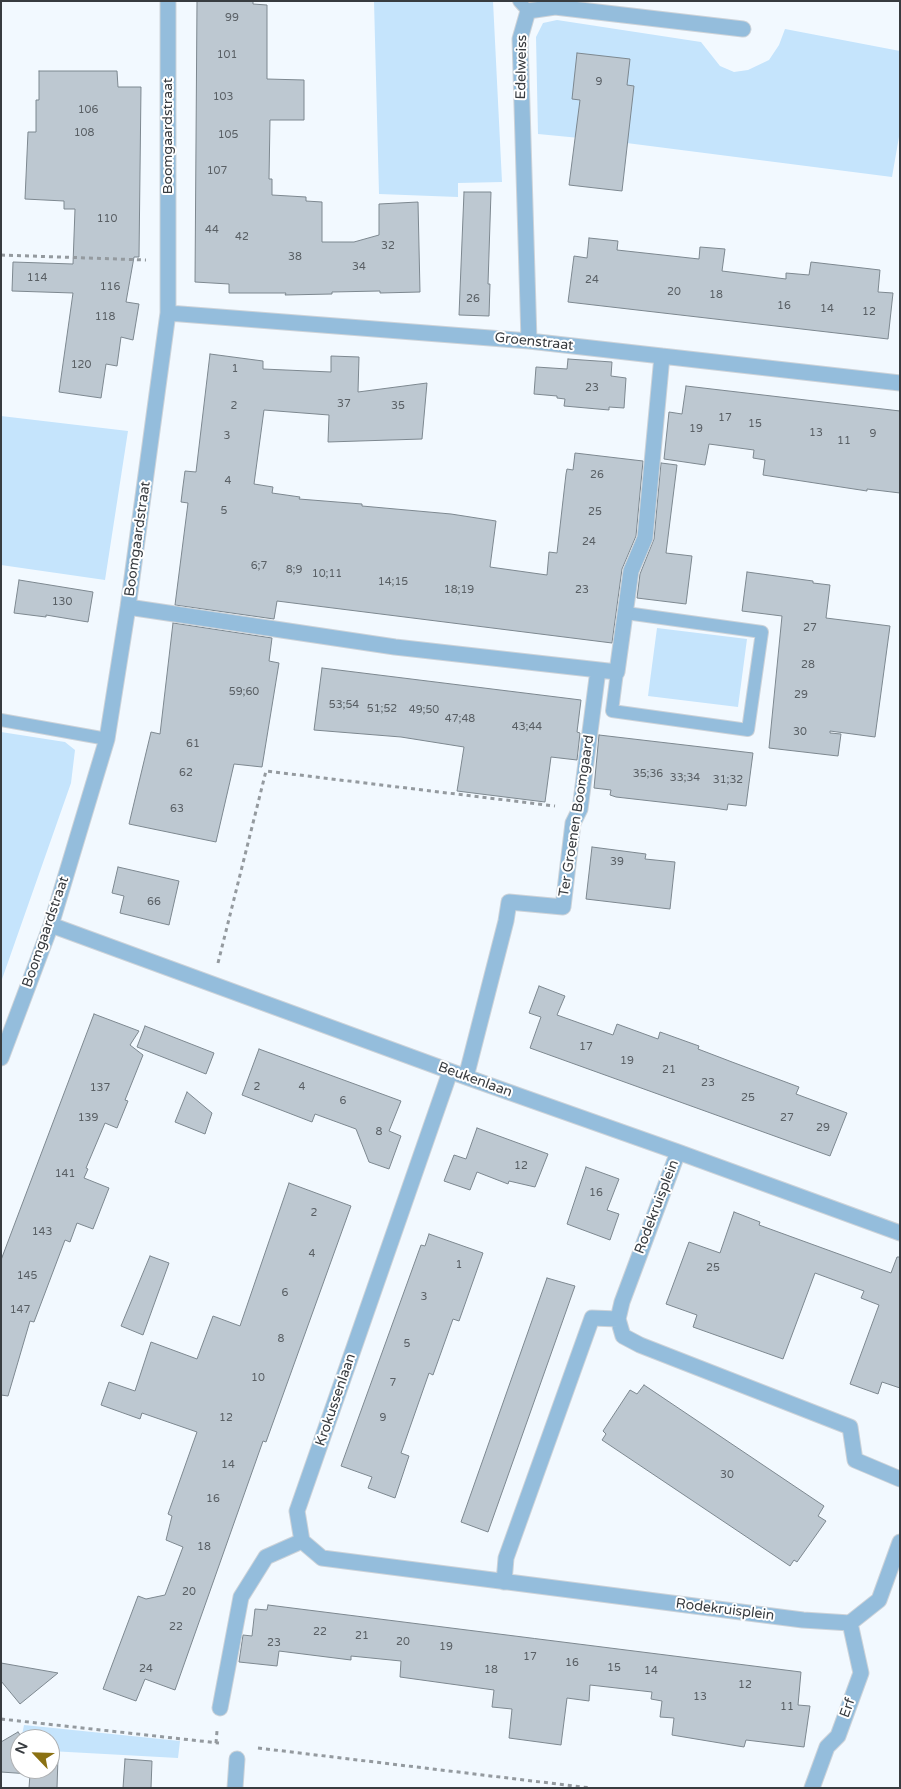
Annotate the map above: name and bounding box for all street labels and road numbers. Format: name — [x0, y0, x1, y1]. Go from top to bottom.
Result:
street label: Edelweiss — [513, 34, 531, 100]
street label: Boomgaardstraat — [160, 78, 176, 194]
street label: Groenstraat — [494, 330, 574, 354]
street label: Boomgaardstraat — [122, 480, 154, 598]
street label: Ter Groenen Boomgaard — [556, 734, 598, 898]
street label: Boomgaardstraat — [19, 874, 73, 990]
street label: Beukenlaan — [436, 1059, 514, 1101]
street label: Rodekruisplein — [631, 1158, 683, 1256]
street label: Krokussenlaan — [312, 1351, 360, 1449]
street label: Rodekruisplein — [675, 1596, 775, 1624]
street label: Erf — [837, 1696, 859, 1720]

